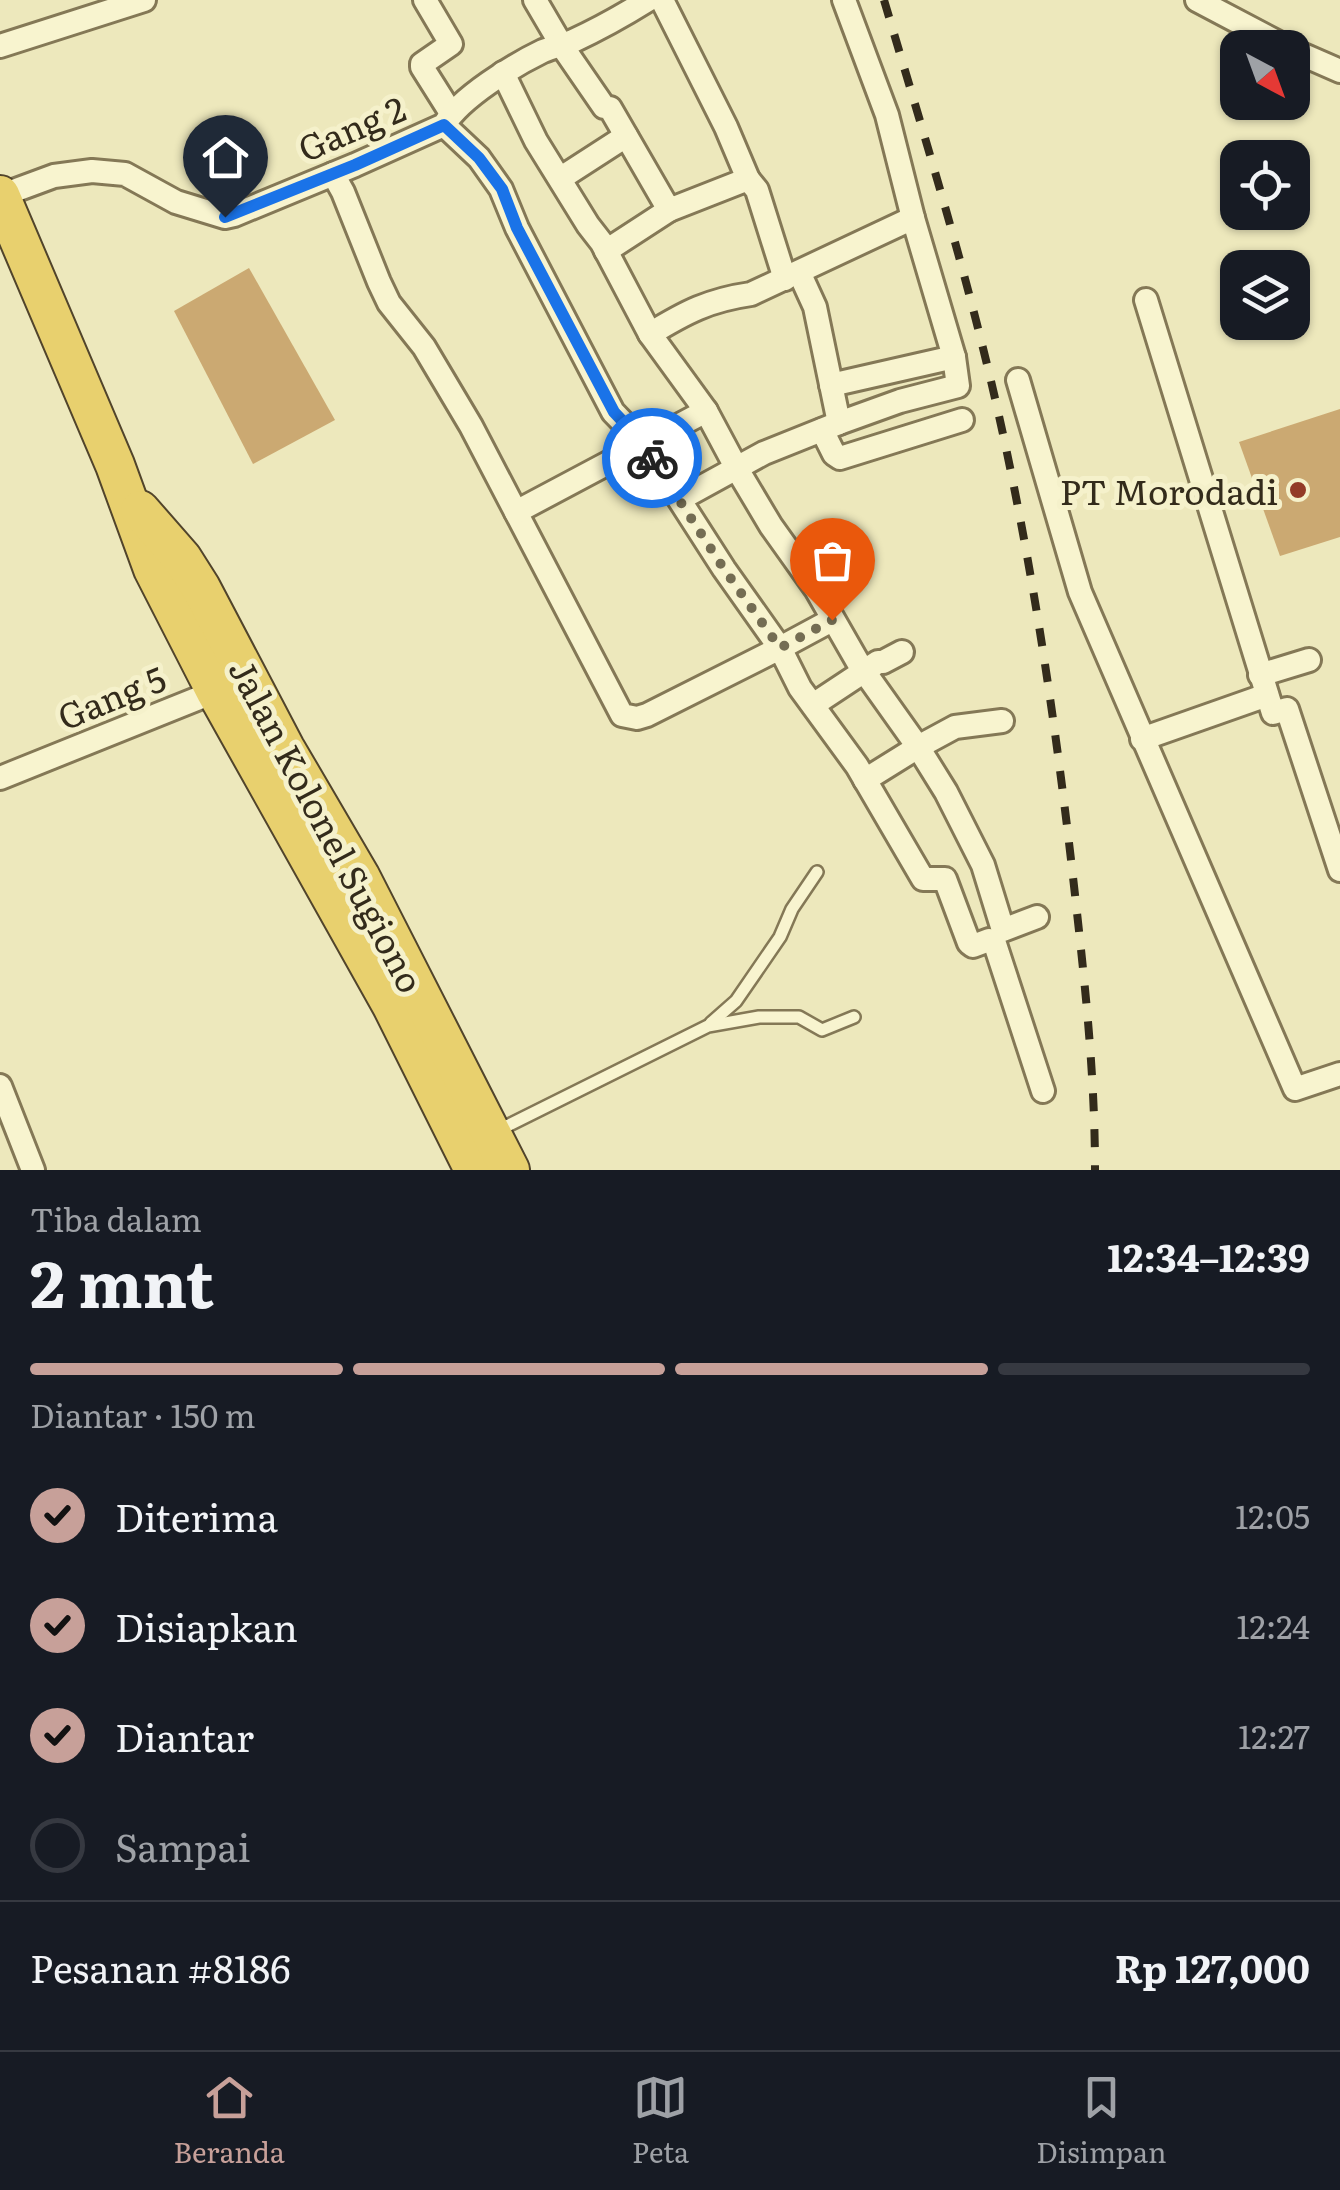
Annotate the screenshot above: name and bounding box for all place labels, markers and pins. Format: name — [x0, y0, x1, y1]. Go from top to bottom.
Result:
pin — [183, 115, 268, 218]
place label: PT Morodadi — [1060, 464, 1278, 516]
marker: PT Morodadi — [1287, 479, 1309, 501]
pin — [790, 518, 875, 621]

